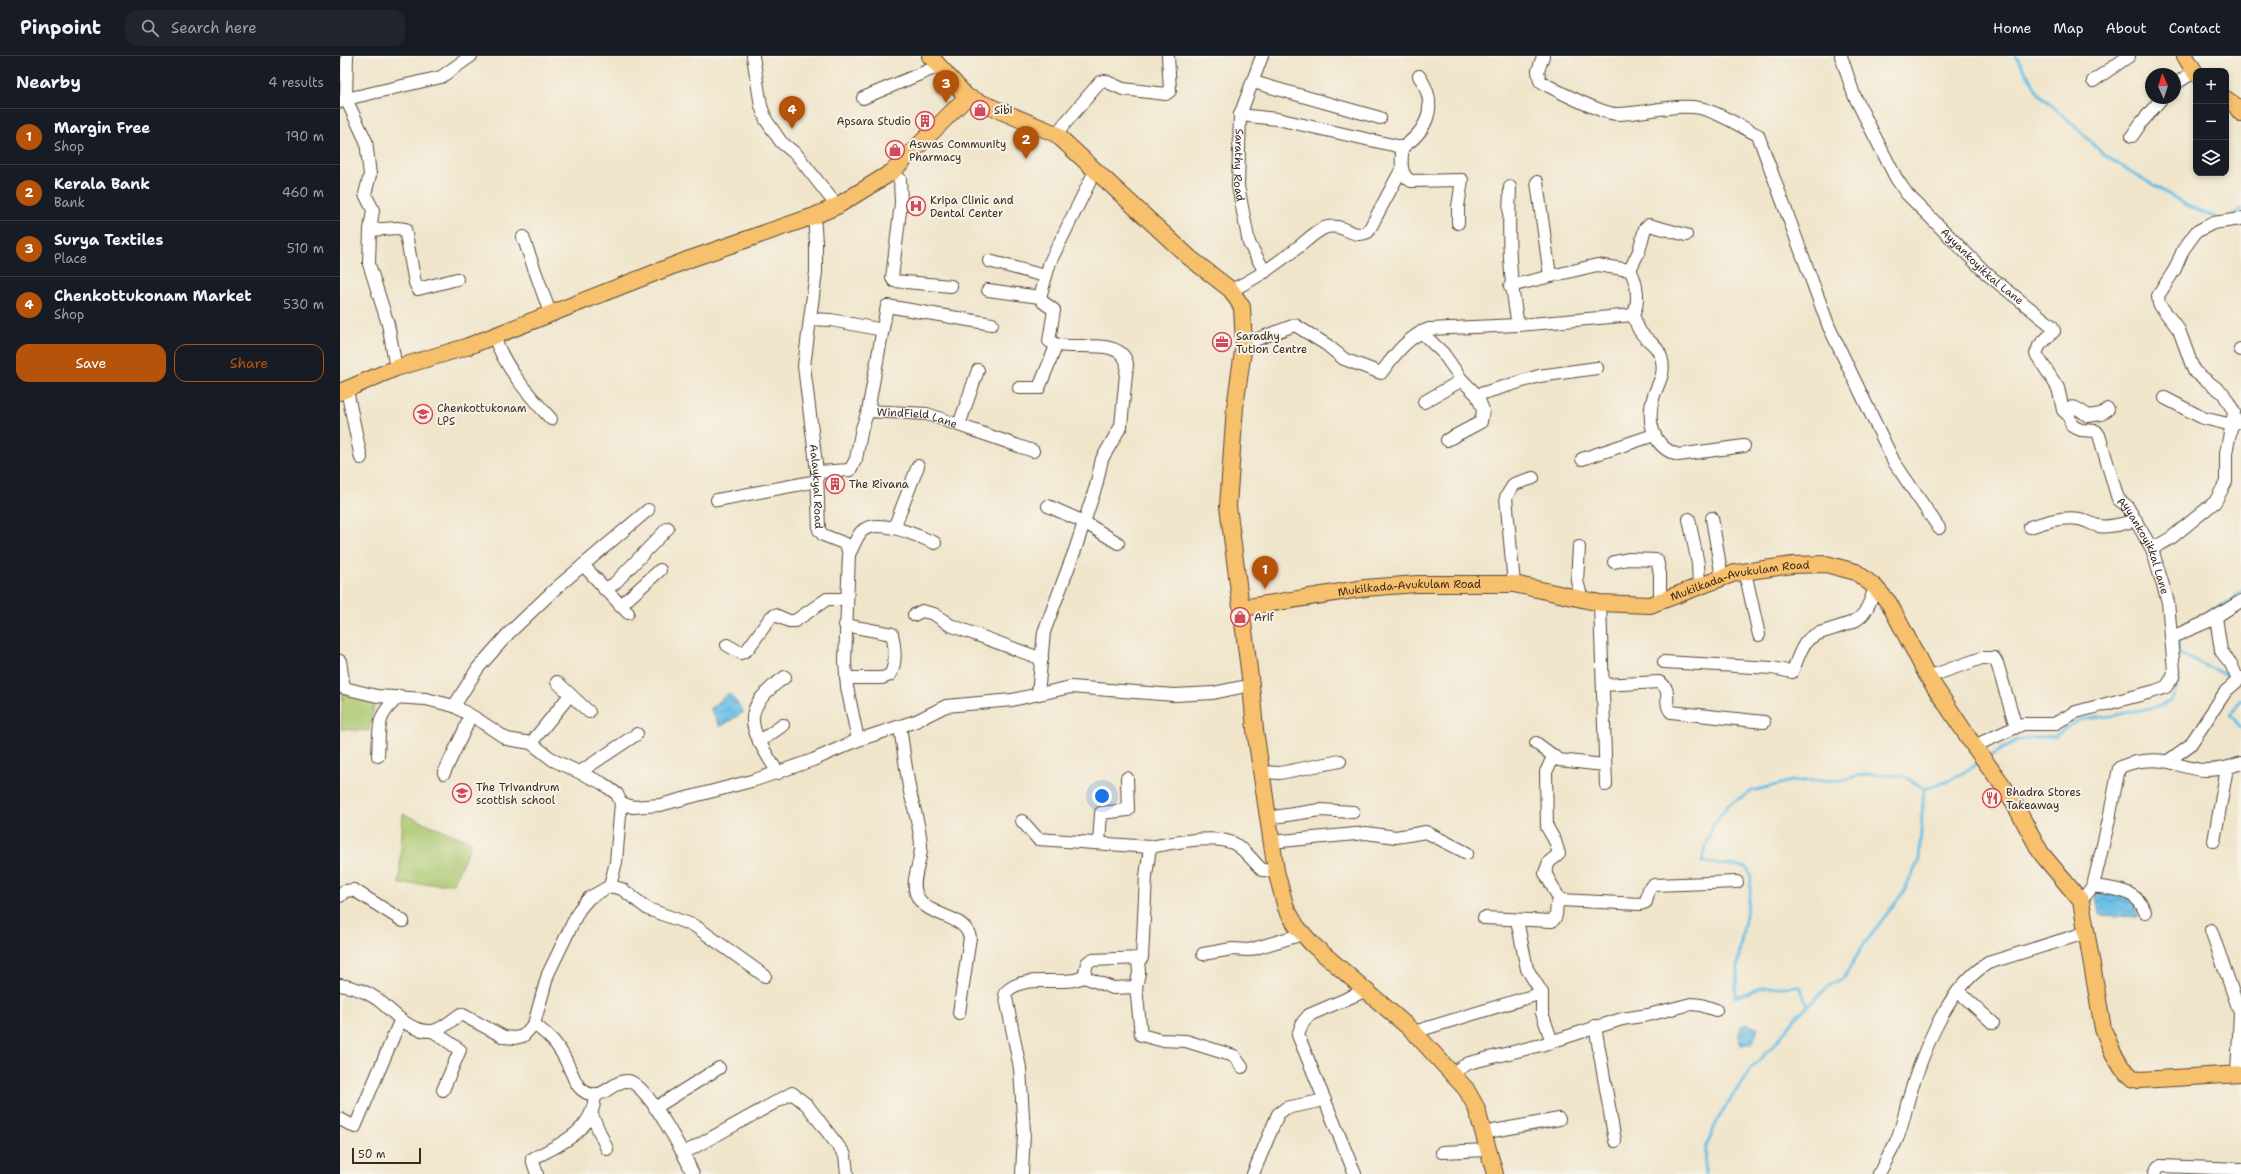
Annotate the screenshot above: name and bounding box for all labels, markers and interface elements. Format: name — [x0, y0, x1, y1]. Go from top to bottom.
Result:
search box — [125, 10, 405, 46]
text: Pinpoint — [20, 15, 101, 40]
icon: search — [139, 17, 161, 39]
text: Search here — [171, 18, 257, 38]
text: Home — [1993, 19, 2032, 37]
text: Map — [2054, 19, 2084, 37]
text: About — [2106, 19, 2147, 37]
text: Contact — [2169, 19, 2221, 37]
north arrow — [2145, 68, 2181, 104]
map controls — [2193, 68, 2229, 176]
button: + — [2193, 68, 2229, 104]
pin: 3 — [933, 70, 959, 103]
text: Nearby — [16, 71, 81, 93]
text: 4 results — [268, 74, 324, 91]
pin: 4 — [779, 96, 805, 129]
shop icon: Sibi — [969, 99, 991, 121]
place label: Sibi — [994, 103, 1013, 118]
button: − — [2193, 104, 2229, 140]
building icon: Apsara Studio — [914, 110, 936, 132]
place label: Apsara Studio — [836, 114, 911, 129]
text: Margin Free — [54, 118, 150, 138]
pin: 2 — [1013, 126, 1039, 159]
text: 1 — [26, 128, 32, 145]
text: 190 m — [285, 128, 324, 145]
street label: Sarathy Road — [1230, 128, 1248, 203]
place label: Aswas Community Pharmacy — [909, 137, 1006, 165]
text: Shop — [54, 138, 84, 155]
shop icon: Aswas Community Pharmacy — [884, 139, 906, 161]
button: layers — [2193, 140, 2229, 176]
text: Kerala Bank — [54, 174, 150, 194]
text: 2 — [24, 184, 34, 201]
text: 460 m — [282, 184, 324, 201]
place label: Kripa Clinic and Dental Center — [930, 193, 1014, 221]
text: Bank — [54, 194, 85, 211]
hospital icon: Kripa Clinic and Dental Center — [905, 195, 927, 217]
street label: Ayyankoyikkal Lane — [1937, 225, 2026, 308]
text: Surya Textiles — [54, 230, 163, 250]
text: 3 — [24, 240, 34, 257]
text: 510 m — [287, 240, 324, 257]
text: Place — [54, 250, 87, 267]
text: Chenkottukonam Market — [54, 286, 252, 306]
text: 4 — [24, 296, 34, 313]
text: 530 m — [283, 296, 324, 313]
text: Shop — [54, 306, 84, 323]
place label: Saradhy Tution Centre — [1236, 329, 1307, 357]
office icon: Saradhy Tution Centre — [1211, 331, 1233, 353]
button: Save — [16, 344, 166, 382]
button: Share — [174, 344, 324, 382]
place label: Chenkottukonam LPS — [437, 401, 527, 429]
school or university icon: Chenkottukonam LPS — [412, 403, 434, 425]
street label: WindField Lane — [876, 404, 959, 432]
street label: Aalaykyal Road — [806, 443, 826, 529]
building icon: The Rivana — [824, 473, 846, 495]
place label: The Rivana — [849, 477, 909, 492]
street label: Ayyankoyikkal Lane — [2114, 494, 2172, 596]
pin: 1 — [1252, 556, 1278, 589]
street label: Mukilkada-Avukulam Road — [1668, 558, 1810, 605]
street label: Mukilkada-Avukulam Road — [1337, 577, 1481, 600]
shop icon: Arif — [1229, 606, 1251, 628]
place label: Arif — [1254, 610, 1275, 625]
place label: The Trivandrum scottish school — [476, 780, 560, 808]
school or university icon: The Trivandrum scottish school — [451, 782, 473, 804]
place label: Bhadra Stores Takeaway — [2006, 785, 2081, 813]
your location — [1092, 786, 1112, 806]
restaurant icon: Bhadra Stores Takeaway — [1981, 787, 2003, 809]
scale bar — [352, 1146, 421, 1165]
text: 50 m — [358, 1147, 386, 1162]

